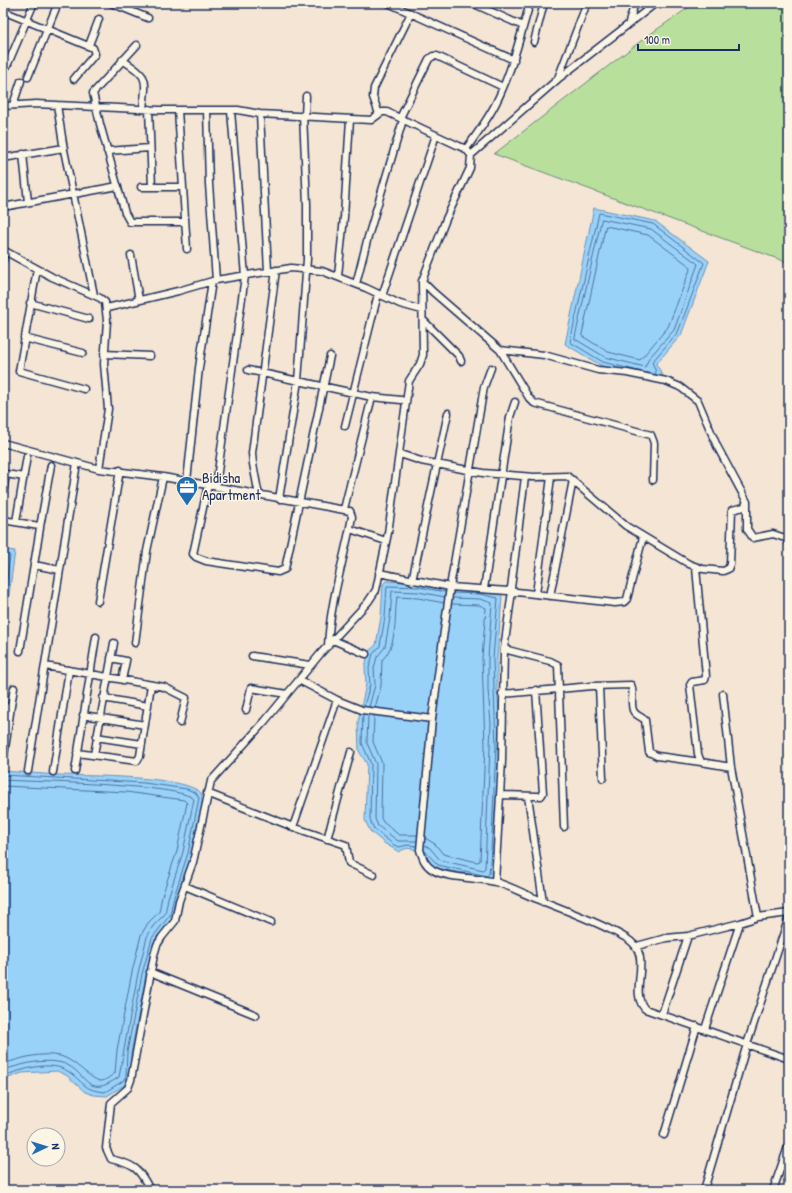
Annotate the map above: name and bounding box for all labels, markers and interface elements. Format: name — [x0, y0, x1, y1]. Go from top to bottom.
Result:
scale bar — [638, 26, 739, 52]
text: 100 m — [644, 31, 670, 48]
place label: Bidisha Apartment — [202, 467, 262, 505]
office icon: Bidisha Apartment — [174, 474, 200, 507]
north arrow — [26, 1127, 66, 1167]
text: N — [49, 1143, 63, 1150]

